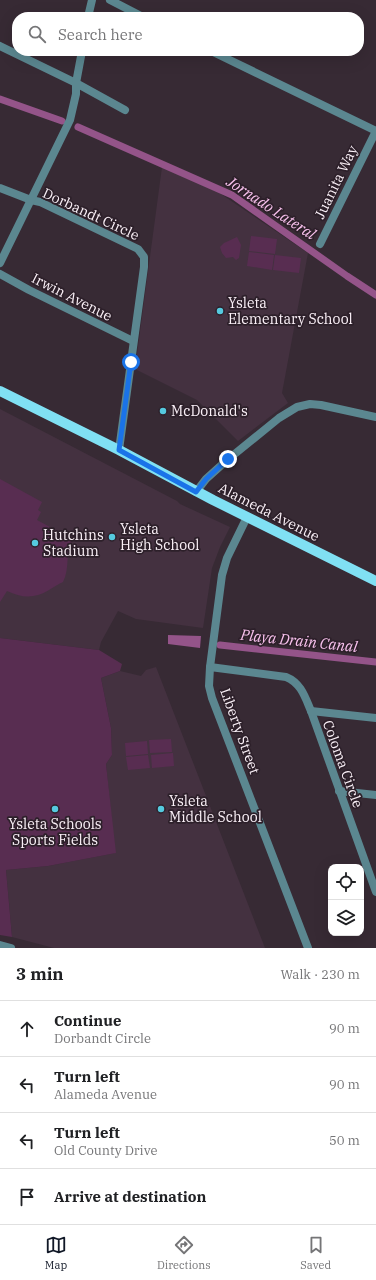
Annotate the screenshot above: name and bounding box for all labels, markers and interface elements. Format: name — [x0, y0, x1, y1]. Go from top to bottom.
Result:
search box — [12, 12, 364, 56]
icon: search — [26, 23, 48, 45]
text: Search here — [58, 25, 143, 44]
street label: Juanita Way — [310, 142, 362, 222]
water label: Jornado Lateral — [222, 171, 320, 244]
street label: Dorbandt Circle — [40, 184, 142, 244]
street label: Irwin Avenue — [29, 269, 115, 325]
place label: Ysleta Elementary School — [228, 294, 353, 328]
marker: Ysleta Elementary School — [215, 306, 225, 316]
route start — [122, 353, 140, 371]
place label: McDonald's — [171, 402, 248, 420]
marker: McDonald's — [158, 406, 168, 416]
route end — [219, 450, 237, 468]
street label: Alameda Avenue — [215, 479, 323, 545]
place label: Ysleta High School — [120, 520, 199, 554]
place label: Hutchins Stadium — [43, 526, 104, 560]
marker: Ysleta High School — [107, 532, 117, 542]
marker: Hutchins Stadium — [30, 538, 40, 548]
water label: Playa Drain Canal — [239, 625, 359, 656]
street label: Liberty Street — [216, 686, 264, 776]
street label: Coloma Circle — [319, 718, 367, 810]
place label: Ysleta Middle School — [169, 792, 262, 826]
marker: Ysleta Schools Sports Fields — [50, 804, 60, 814]
marker: Ysleta Middle School — [156, 804, 166, 814]
place label: Ysleta Schools Sports Fields — [8, 815, 102, 849]
map controls — [328, 864, 364, 936]
button: locate — [328, 864, 364, 900]
button: layers — [328, 900, 364, 936]
text: 3 min — [16, 963, 64, 985]
text: Walk · 230 m — [281, 966, 360, 983]
text: Continue — [54, 1011, 121, 1030]
icon: ahead — [16, 1018, 38, 1040]
text: 90 m — [329, 1020, 360, 1037]
text: Dorbandt Circle — [54, 1030, 151, 1047]
text: Turn left — [54, 1067, 120, 1086]
icon: left — [16, 1074, 38, 1096]
text: 90 m — [329, 1076, 360, 1093]
text: Alameda Avenue — [54, 1086, 157, 1103]
text: Turn left — [54, 1123, 120, 1142]
icon: left — [16, 1130, 38, 1152]
text: 50 m — [329, 1132, 360, 1149]
text: Old County Drive — [54, 1142, 157, 1159]
icon: arrive — [16, 1186, 38, 1208]
text: Arrive at destination — [54, 1187, 206, 1206]
tab: Map — [45, 1234, 67, 1272]
tab: Directions — [157, 1234, 211, 1272]
tab: Saved — [300, 1234, 331, 1272]

